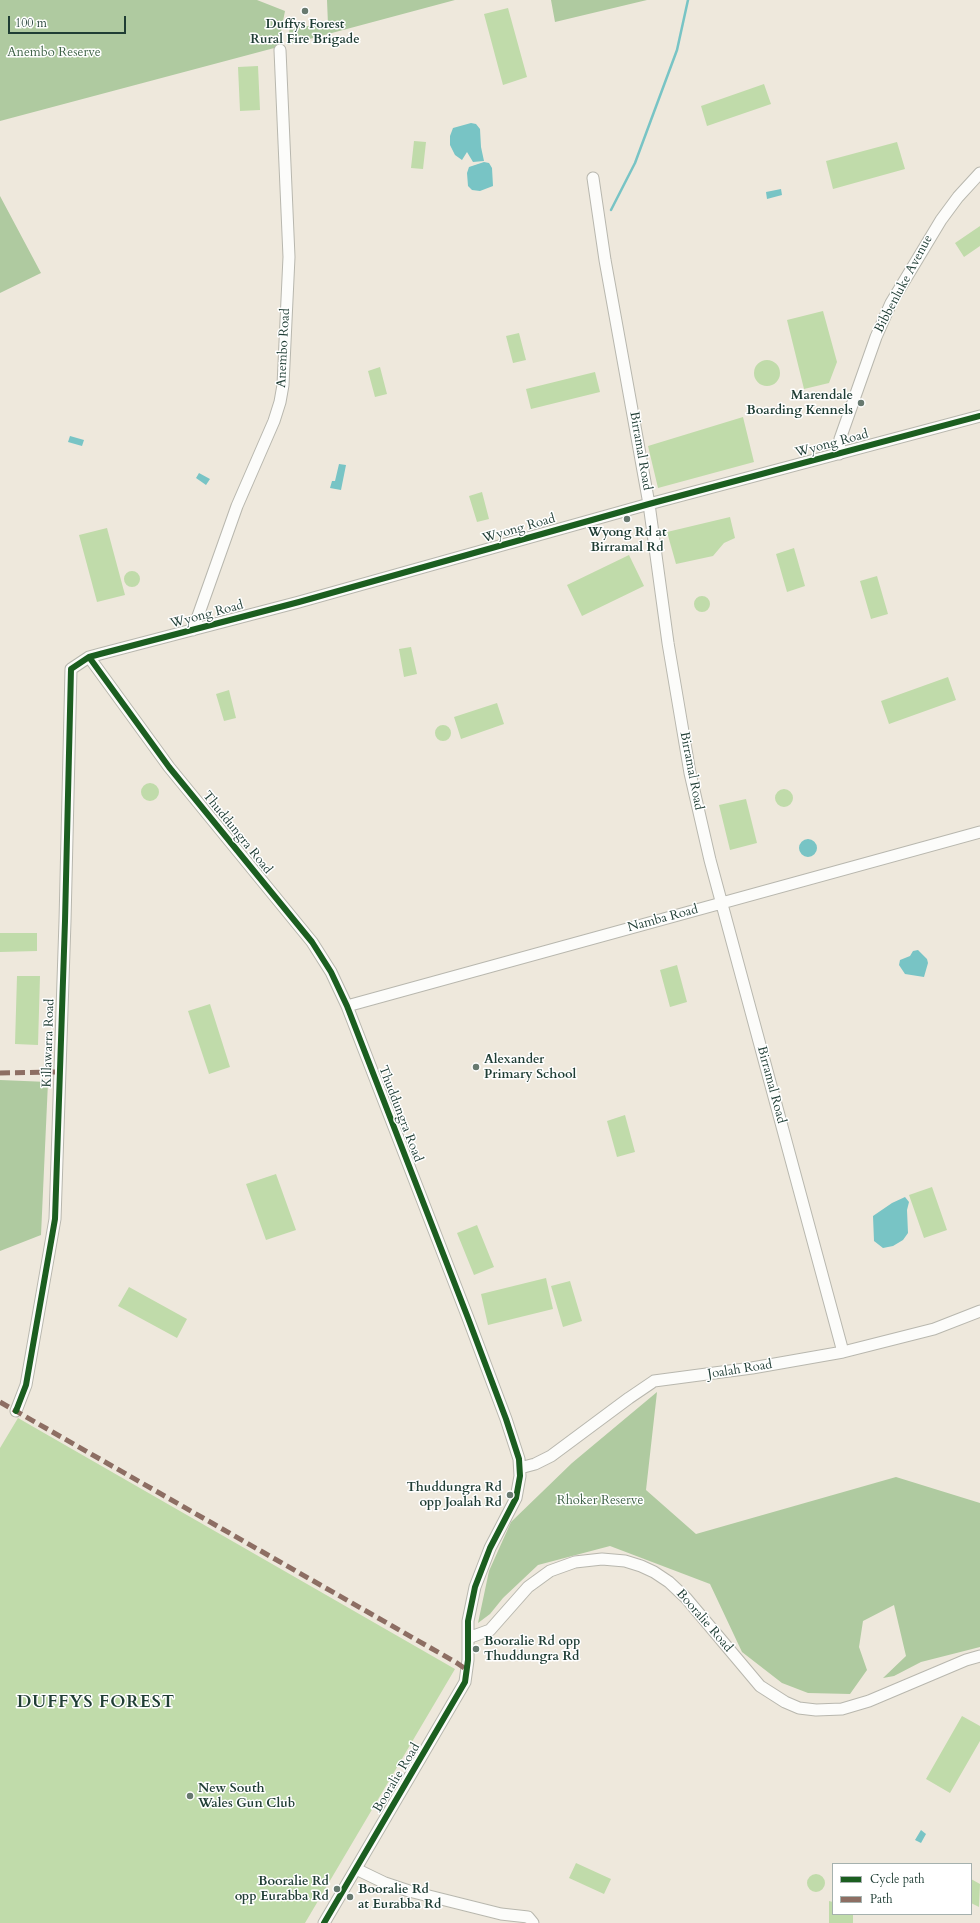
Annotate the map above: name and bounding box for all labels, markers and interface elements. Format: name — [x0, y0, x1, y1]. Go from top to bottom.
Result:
marker: Duffys Forest Rural Fire Brigade — [300, 6, 310, 16]
scale bar — [10, 8, 128, 34]
text: 100 m — [15, 15, 47, 31]
place label: Duffys Forest Rural Fire Brigade — [250, 17, 360, 48]
park label: Anembo Reserve — [7, 45, 101, 61]
street label: Bibbenluke Avenue — [872, 232, 936, 336]
street label: Anembo Road — [274, 308, 294, 388]
place label: Marendale Boarding Kennels — [746, 388, 853, 419]
marker: Marendale Boarding Kennels — [856, 398, 866, 408]
street label: Birramal Road — [625, 410, 655, 492]
street label: Wyong Road — [794, 427, 870, 461]
street label: Wyong Road — [481, 511, 557, 547]
marker: Wyong Rd at Birramal Rd — [622, 514, 632, 524]
place label: Wyong Rd at Birramal Rd — [588, 525, 666, 556]
street label: Wyong Road — [169, 598, 245, 632]
street label: Birramal Road — [676, 730, 706, 812]
street label: Thuddungra Road — [199, 789, 275, 877]
street label: Namba Road — [626, 902, 700, 936]
street label: Killawarra Road — [40, 998, 58, 1088]
street label: Birramal Road — [753, 1045, 789, 1125]
place label: Alexander Primary School — [484, 1052, 576, 1083]
marker: Alexander Primary School — [471, 1062, 481, 1072]
street label: Thuddungra Road — [374, 1064, 426, 1164]
street label: Joalah Road — [707, 1357, 773, 1383]
place label: Thuddungra Rd opp Joalah Rd — [406, 1480, 502, 1511]
marker: Thuddungra Rd opp Joalah Rd — [505, 1490, 515, 1500]
park label: Rhoker Reserve — [557, 1493, 643, 1509]
street label: Booralie Road — [672, 1586, 736, 1656]
place label: Booralie Rd opp Thuddungra Rd — [484, 1634, 580, 1665]
marker: Booralie Rd opp Thuddungra Rd — [471, 1644, 481, 1654]
district label: DUFFYS FOREST — [17, 1693, 175, 1713]
street label: Booralie Road — [370, 1740, 424, 1816]
place label: New South Wales Gun Club — [198, 1781, 295, 1812]
marker: New South Wales Gun Club — [185, 1791, 195, 1801]
legend — [832, 1863, 972, 1915]
text: Cycle path — [870, 1871, 925, 1887]
place label: Booralie Rd opp Eurabba Rd — [235, 1874, 329, 1905]
place label: Booralie Rd at Eurabba Rd — [358, 1882, 441, 1913]
marker: Booralie Rd opp Eurabba Rd — [332, 1884, 342, 1894]
text: Path — [870, 1891, 893, 1907]
marker: Booralie Rd at Eurabba Rd — [345, 1892, 355, 1902]

